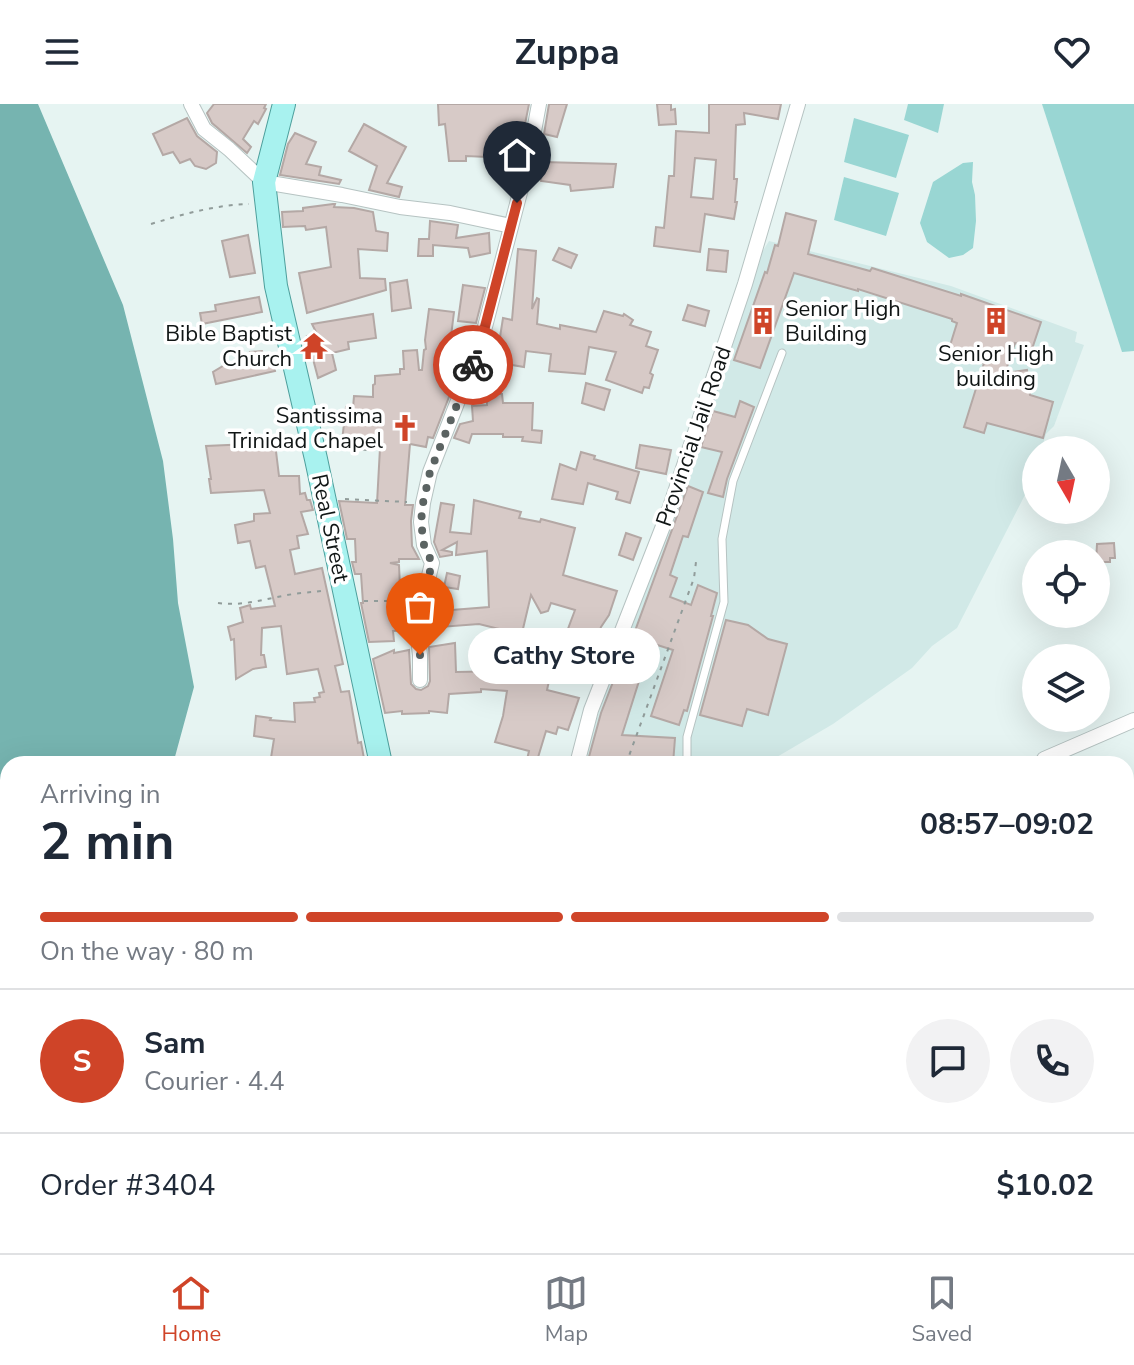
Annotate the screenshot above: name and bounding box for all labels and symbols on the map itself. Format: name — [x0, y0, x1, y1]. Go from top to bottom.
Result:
pin — [483, 121, 551, 203]
place label: Senior High Building — [785, 294, 901, 349]
building icon: Senior High Building — [748, 306, 778, 336]
building icon: Senior High building — [981, 306, 1011, 336]
place label: Bible Baptist Church — [165, 319, 292, 374]
courier — [433, 325, 513, 405]
temple icon: Bible Baptist Church — [299, 331, 329, 361]
place label: Senior High building — [938, 339, 1054, 394]
street label: Provincial Jail Road — [649, 342, 739, 530]
place label: Santissima Trinidad Chapel — [228, 401, 383, 456]
church icon: Santissima Trinidad Chapel — [390, 413, 420, 443]
north arrow — [1022, 436, 1110, 524]
street label: Real Street — [304, 471, 356, 585]
pin — [386, 573, 454, 655]
callout: Cathy Store — [468, 627, 660, 683]

